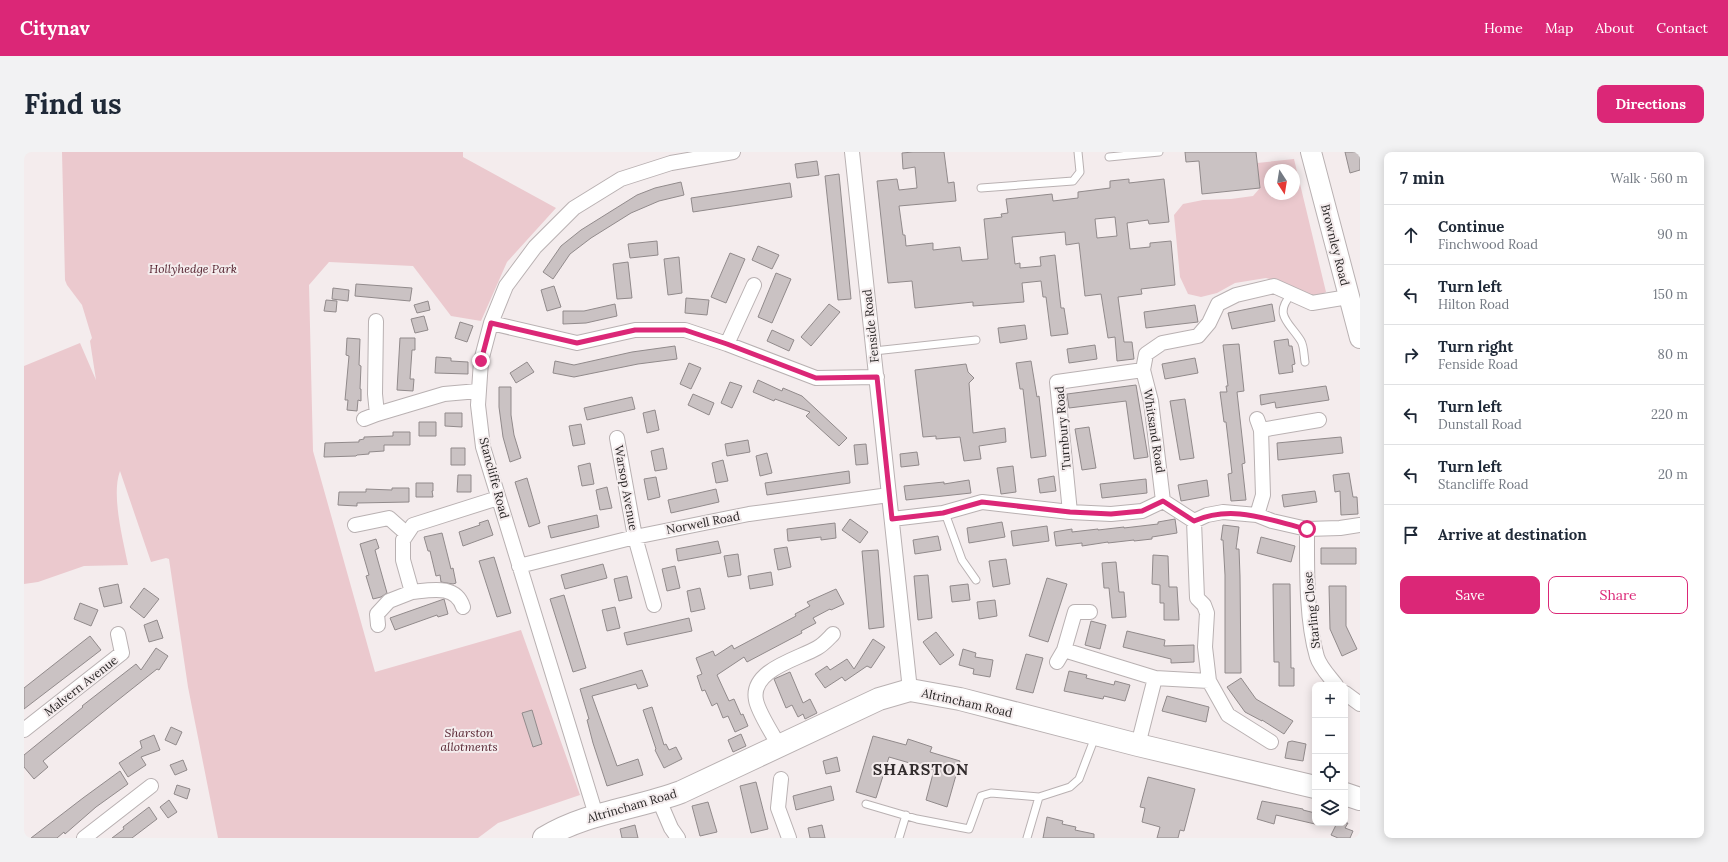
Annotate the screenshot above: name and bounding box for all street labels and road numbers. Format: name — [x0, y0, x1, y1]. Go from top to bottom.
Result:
street label: Brownley Road — [1318, 203, 1353, 287]
street label: Fenside Road — [859, 289, 882, 364]
street label: Turnbury Road — [1051, 386, 1074, 471]
street label: Whitsand Road — [1140, 388, 1169, 474]
street label: Stancliffe Road — [476, 436, 513, 520]
street label: Warsop Avenue — [612, 444, 641, 532]
street label: Norwell Road — [665, 508, 741, 537]
street label: Starling Close — [1300, 570, 1323, 649]
street label: Malvern Avenue — [41, 652, 121, 719]
street label: Altrincham Road — [919, 685, 1014, 720]
street label: Altrincham Road — [584, 786, 679, 826]

